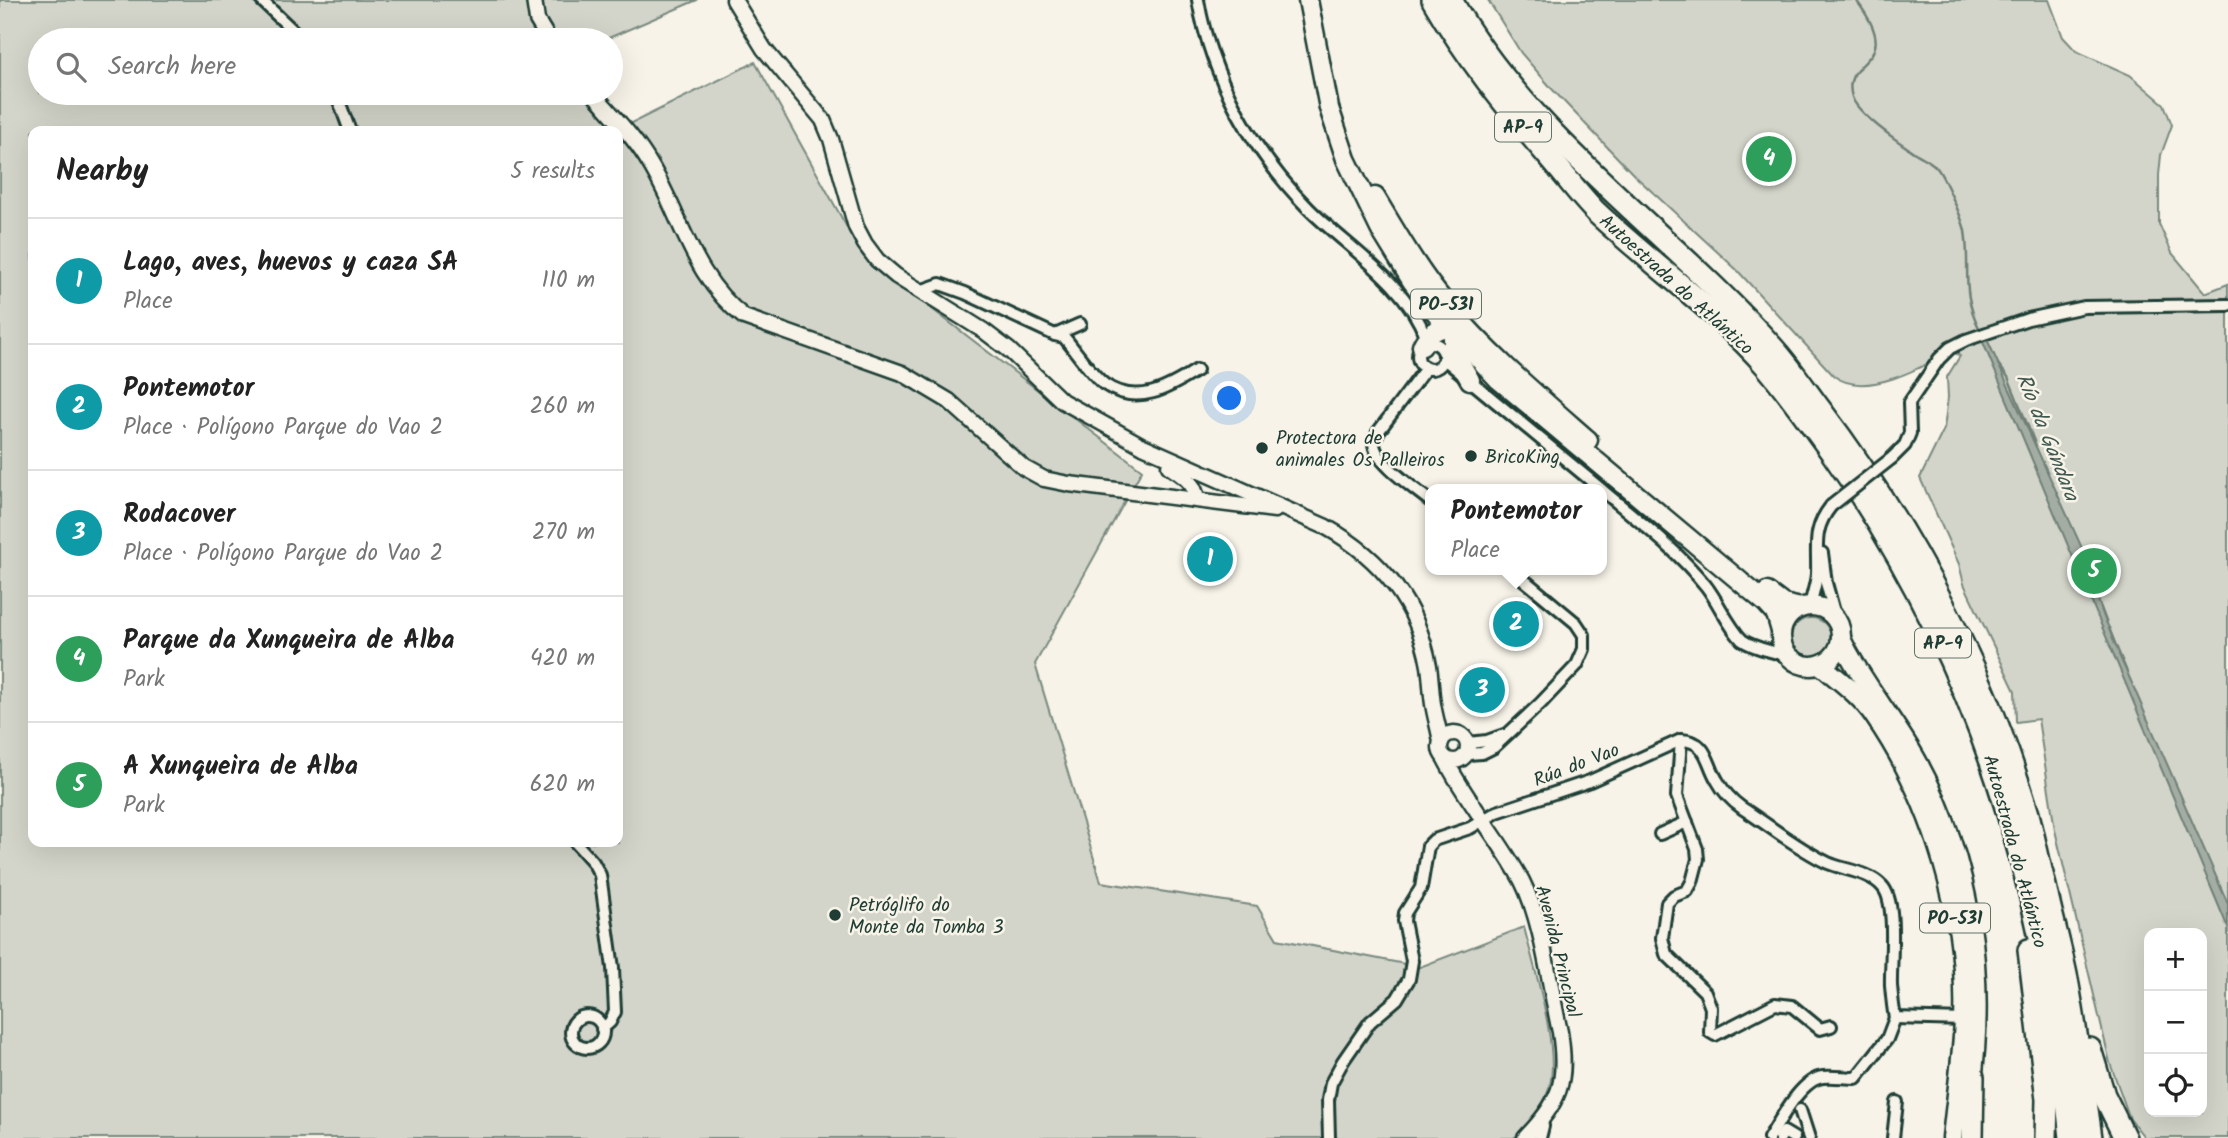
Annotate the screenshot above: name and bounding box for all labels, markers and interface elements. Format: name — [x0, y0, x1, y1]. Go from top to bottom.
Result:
search box — [28, 28, 623, 105]
text: Search here — [108, 46, 236, 88]
icon: search — [52, 48, 90, 86]
road number: AP-9 — [1495, 112, 1551, 142]
pin: 4 — [1746, 133, 1792, 185]
text: Nearby — [56, 148, 148, 196]
text: 5 results — [510, 154, 595, 190]
street label: Autoestrada do Atlántico — [1592, 208, 1760, 363]
text: Lago, aves, huevos y caza SA — [123, 242, 458, 284]
text: 1 — [76, 263, 82, 299]
text: 110 m — [542, 263, 595, 299]
text: Place — [123, 284, 173, 320]
road number: PO-531 — [1411, 290, 1481, 318]
text: Pontemotor — [123, 368, 254, 410]
water label: Río da Gándara — [2006, 369, 2088, 507]
your location — [1212, 381, 1246, 415]
text: 2 — [72, 389, 86, 425]
text: 260 m — [530, 389, 595, 425]
text: Place · Polígono Parque do Vao 2 — [123, 410, 443, 446]
place label: Protectora de animales Os Palleiros — [1276, 424, 1444, 476]
marker: Protectora de animales Os Palleiros — [1254, 440, 1270, 456]
place label: BricoKing — [1485, 443, 1560, 473]
marker: BricoKing — [1463, 448, 1479, 464]
popup — [1425, 484, 1607, 575]
text: Pontemotor — [1450, 491, 1582, 533]
text: Rodacover — [123, 494, 235, 536]
text: 3 — [73, 515, 85, 551]
text: 270 m — [532, 515, 595, 551]
pin: 1 — [1187, 533, 1233, 585]
text: Place — [1450, 533, 1500, 569]
text: Place · Polígono Parque do Vao 2 — [123, 536, 443, 572]
pin: 5 — [2071, 545, 2117, 597]
pin: 2 — [1493, 598, 1539, 650]
text: Parque da Xunqueira de Alba — [123, 620, 455, 662]
road number: AP-9 — [1915, 628, 1971, 658]
text: 4 — [73, 641, 85, 677]
text: 420 m — [530, 641, 595, 677]
text: Park — [123, 662, 165, 698]
pin: 3 — [1459, 664, 1505, 716]
street label: Rúa do Vao — [1529, 736, 1624, 796]
text: A Xunqueira de Alba — [123, 746, 358, 788]
street label: Autoestrada do Atlántico — [1974, 751, 2054, 952]
text: 5 — [73, 767, 85, 803]
text: 620 m — [530, 767, 595, 803]
text: Park — [123, 788, 165, 824]
street label: Avenida Principal — [1526, 882, 1588, 1021]
place label: Petróglifo do Monte da Tomba 3 — [849, 891, 1004, 943]
road number: PO-531 — [1920, 903, 1990, 932]
marker: Petróglifo do Monte da Tomba 3 — [827, 907, 843, 923]
map controls — [2144, 928, 2207, 1117]
button: + — [2144, 928, 2207, 991]
button: − — [2144, 991, 2207, 1054]
button: locate — [2144, 1054, 2207, 1117]

